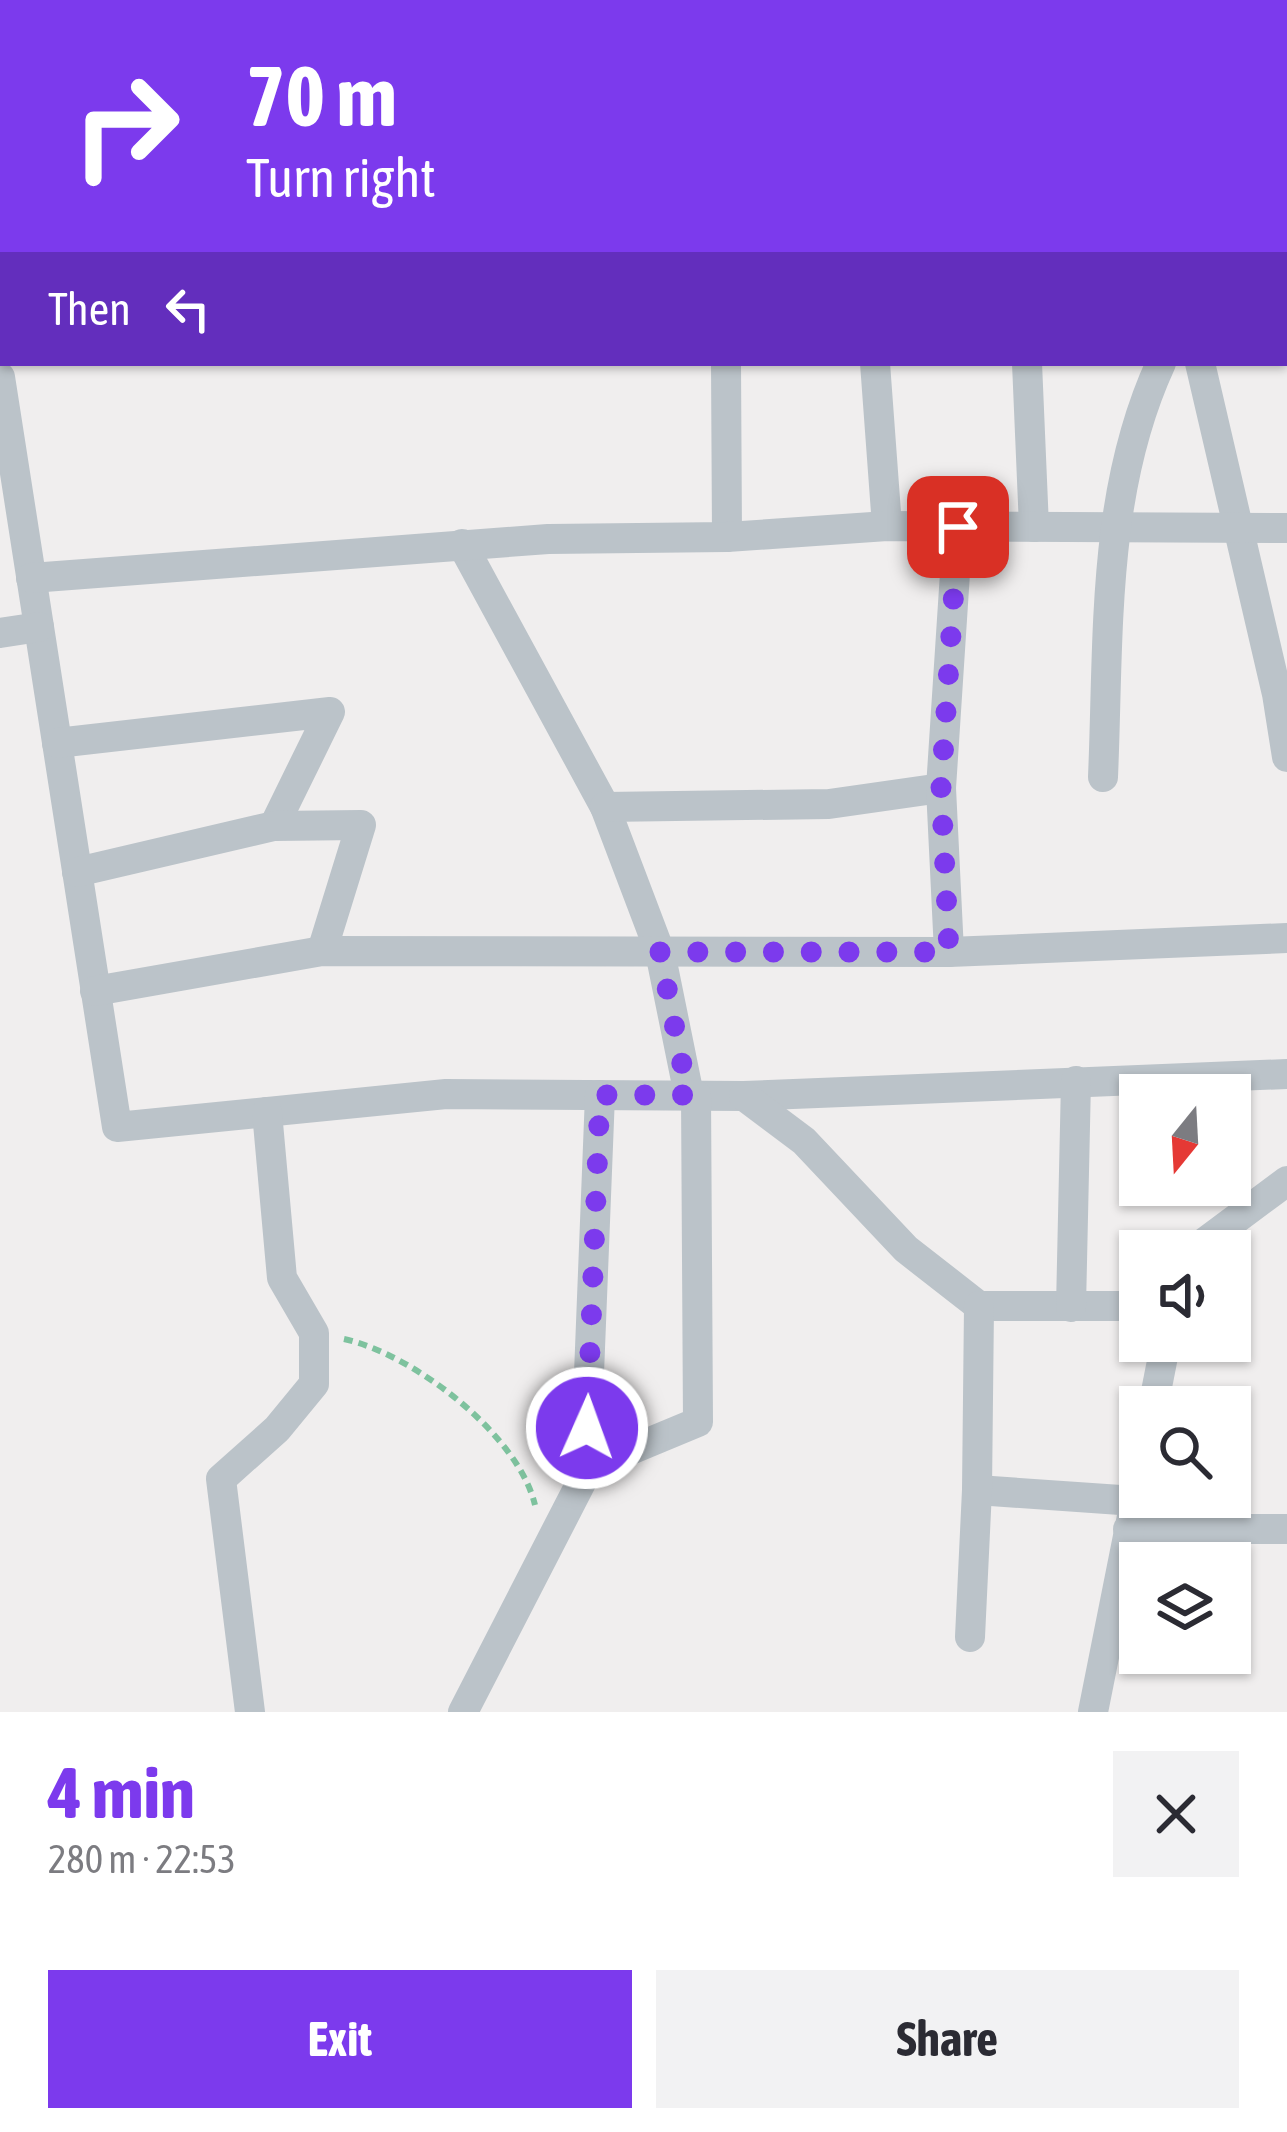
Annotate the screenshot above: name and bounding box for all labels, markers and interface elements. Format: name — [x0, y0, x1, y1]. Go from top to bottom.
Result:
icon: right — [48, 48, 204, 204]
text: 70 m — [246, 48, 397, 144]
text: Turn right — [246, 147, 436, 208]
icon: left — [155, 276, 221, 342]
text: Then — [48, 283, 131, 335]
pin — [907, 476, 1009, 578]
icon: arrive — [925, 494, 991, 560]
north arrow — [1119, 1074, 1251, 1206]
map controls — [1119, 1074, 1251, 1674]
button: sound — [1119, 1230, 1251, 1362]
position arrow — [524, 1365, 650, 1491]
button: search — [1119, 1386, 1251, 1518]
button: layers — [1119, 1542, 1251, 1674]
text: 4 min — [48, 1751, 195, 1833]
button: close — [1113, 1751, 1239, 1877]
text: 280 m · 22:53 — [48, 1837, 236, 1881]
button: Exit — [48, 1970, 632, 2108]
button: Share — [656, 1970, 1239, 2108]

